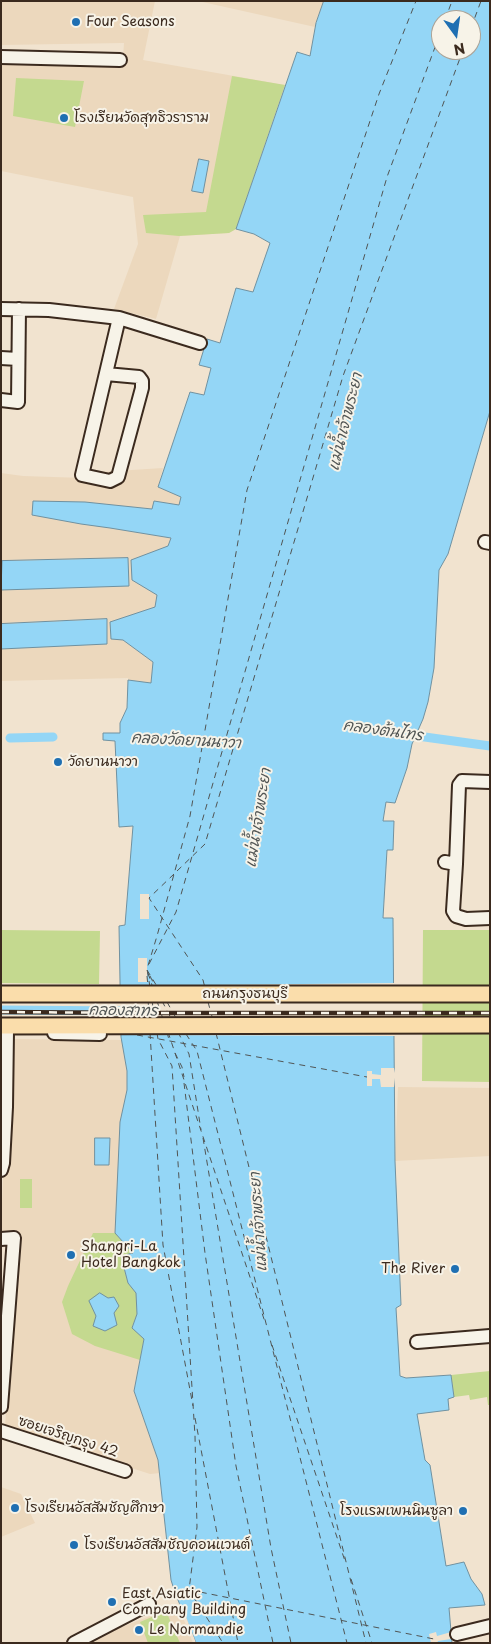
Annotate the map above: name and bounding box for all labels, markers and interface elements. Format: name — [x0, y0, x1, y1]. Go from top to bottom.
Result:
north arrow — [431, 10, 481, 60]
place label: Four Seasons — [86, 14, 175, 30]
marker: Four Seasons — [70, 16, 82, 28]
text: N — [452, 38, 467, 61]
place label: โรงเรียนวัดสุทธิวราราม — [74, 110, 209, 126]
marker: โรงเรียนวัดสุทธิวราราม — [58, 112, 70, 124]
water label: แม่น้ำเจ้าพระยา — [325, 371, 367, 473]
water label: คลองต้นไทร — [342, 717, 424, 745]
water label: คลองวัดยานนาวา — [131, 729, 241, 753]
place label: วัดยานนาวา — [68, 754, 138, 770]
marker: วัดยานนาวา — [52, 756, 64, 768]
water label: แม่น้ำเจ้าพระยา — [242, 767, 276, 869]
street label: ถนนกรุงธนบุรี — [202, 986, 288, 1002]
water label: คลองสาทร — [88, 1001, 158, 1021]
water label: แม่น้ำเจ้าพระยา — [247, 1172, 271, 1272]
place label: Shangri-La Hotel Bangkok — [81, 1239, 181, 1272]
marker: Shangri-La Hotel Bangkok — [65, 1249, 77, 1261]
place label: The River — [381, 1261, 445, 1277]
marker: The River — [449, 1263, 461, 1275]
street label: ซอยเจริญกรุง 42 — [16, 1413, 120, 1461]
place label: โรงเรียนอัสสัมชัญศึกษา — [25, 1500, 165, 1516]
marker: โรงเรียนอัสสัมชัญศึกษา — [9, 1502, 21, 1514]
place label: โรงแรมเพนนินซูลา — [340, 1503, 453, 1519]
marker: โรงแรมเพนนินซูลา — [457, 1505, 469, 1517]
place label: โรงเรียนอัสสัมชัญคอนแวนต์ — [84, 1537, 251, 1553]
marker: โรงเรียนอัสสัมชัญคอนแวนต์ — [68, 1539, 80, 1551]
place label: East Asiatic Company Building — [122, 1586, 246, 1618]
marker: East Asiatic Company Building — [106, 1596, 118, 1608]
place label: Le Normandie — [149, 1622, 243, 1638]
marker: Le Normandie — [133, 1624, 145, 1636]

